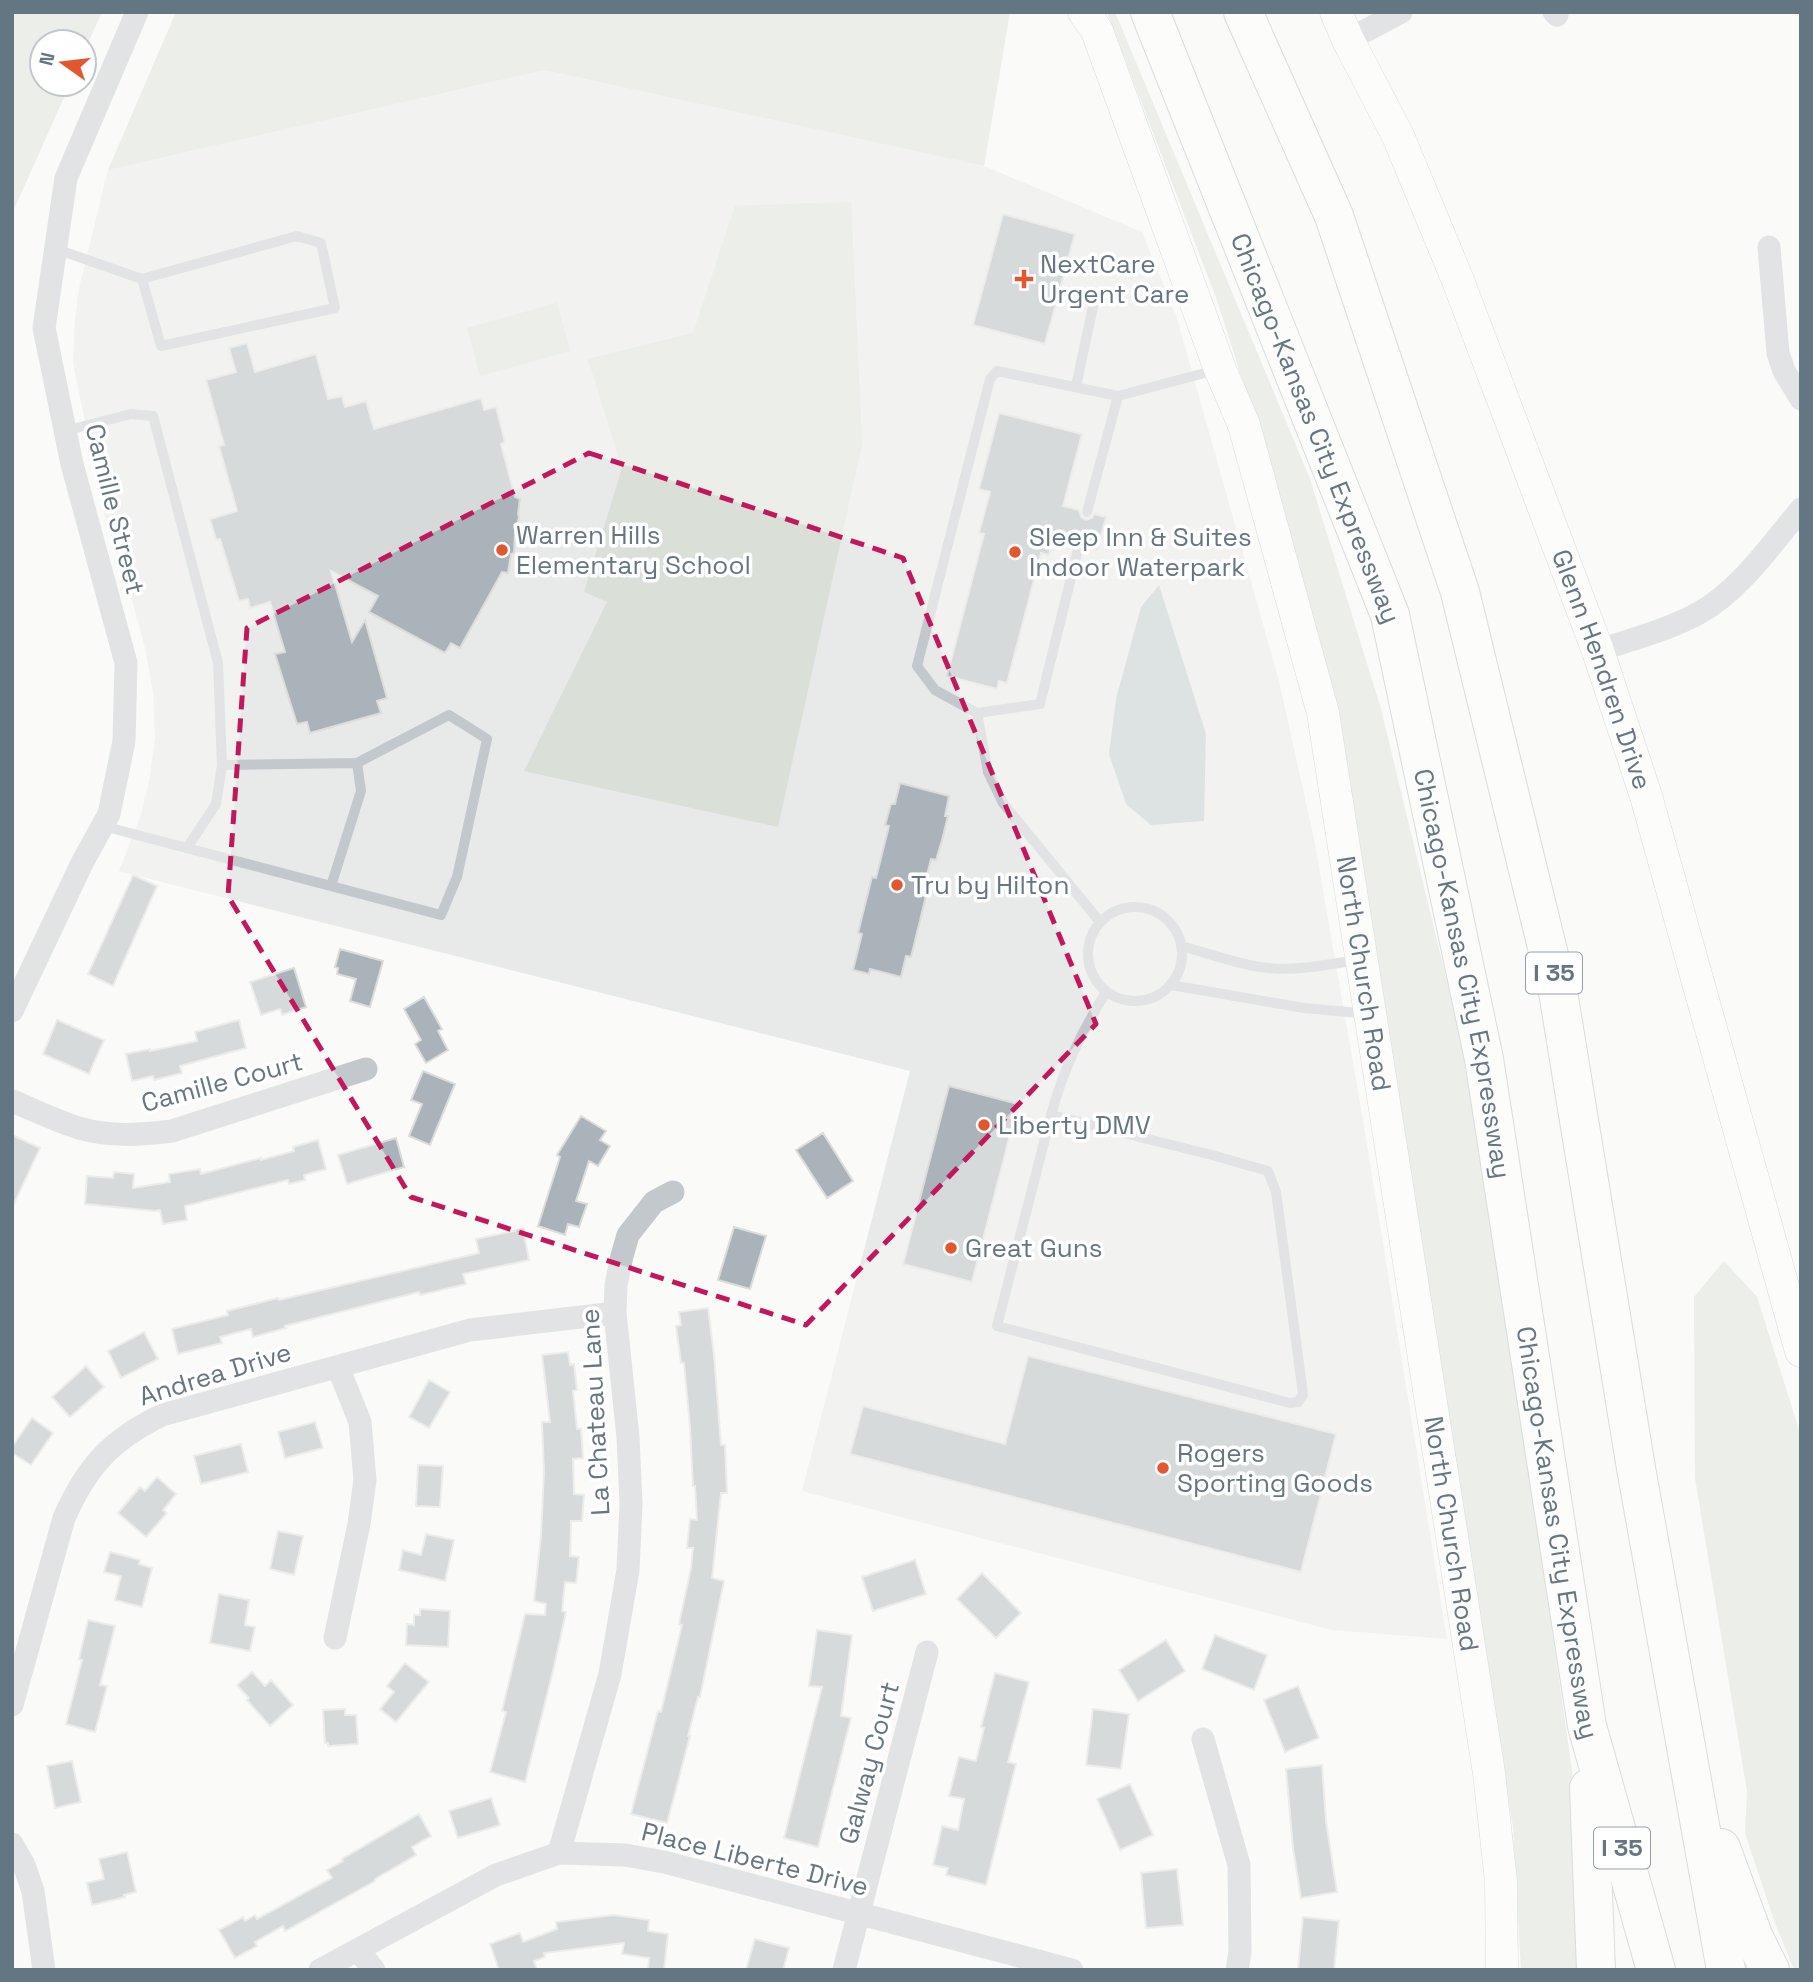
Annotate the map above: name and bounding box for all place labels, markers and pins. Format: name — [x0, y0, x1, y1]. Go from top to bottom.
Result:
place label: NextCare Urgent Care — [1040, 247, 1189, 311]
marker: NextCare Urgent Care — [1014, 269, 1034, 289]
place label: Warren Hills Elementary School — [516, 518, 751, 582]
place label: Sleep Inn & Suites Indoor Waterpark — [1029, 520, 1252, 584]
marker: Warren Hills Elementary School — [494, 542, 510, 558]
marker: Sleep Inn & Suites Indoor Waterpark — [1007, 544, 1023, 560]
place label: Tru by Hilton — [911, 868, 1069, 902]
marker: Tru by Hilton — [889, 877, 905, 893]
place label: Liberty DMV — [998, 1108, 1151, 1142]
marker: Liberty DMV — [976, 1117, 992, 1133]
place label: Great Guns — [965, 1231, 1102, 1265]
marker: Great Guns — [943, 1240, 959, 1256]
place label: Rogers Sporting Goods — [1177, 1436, 1373, 1500]
marker: Rogers Sporting Goods — [1155, 1460, 1171, 1476]

